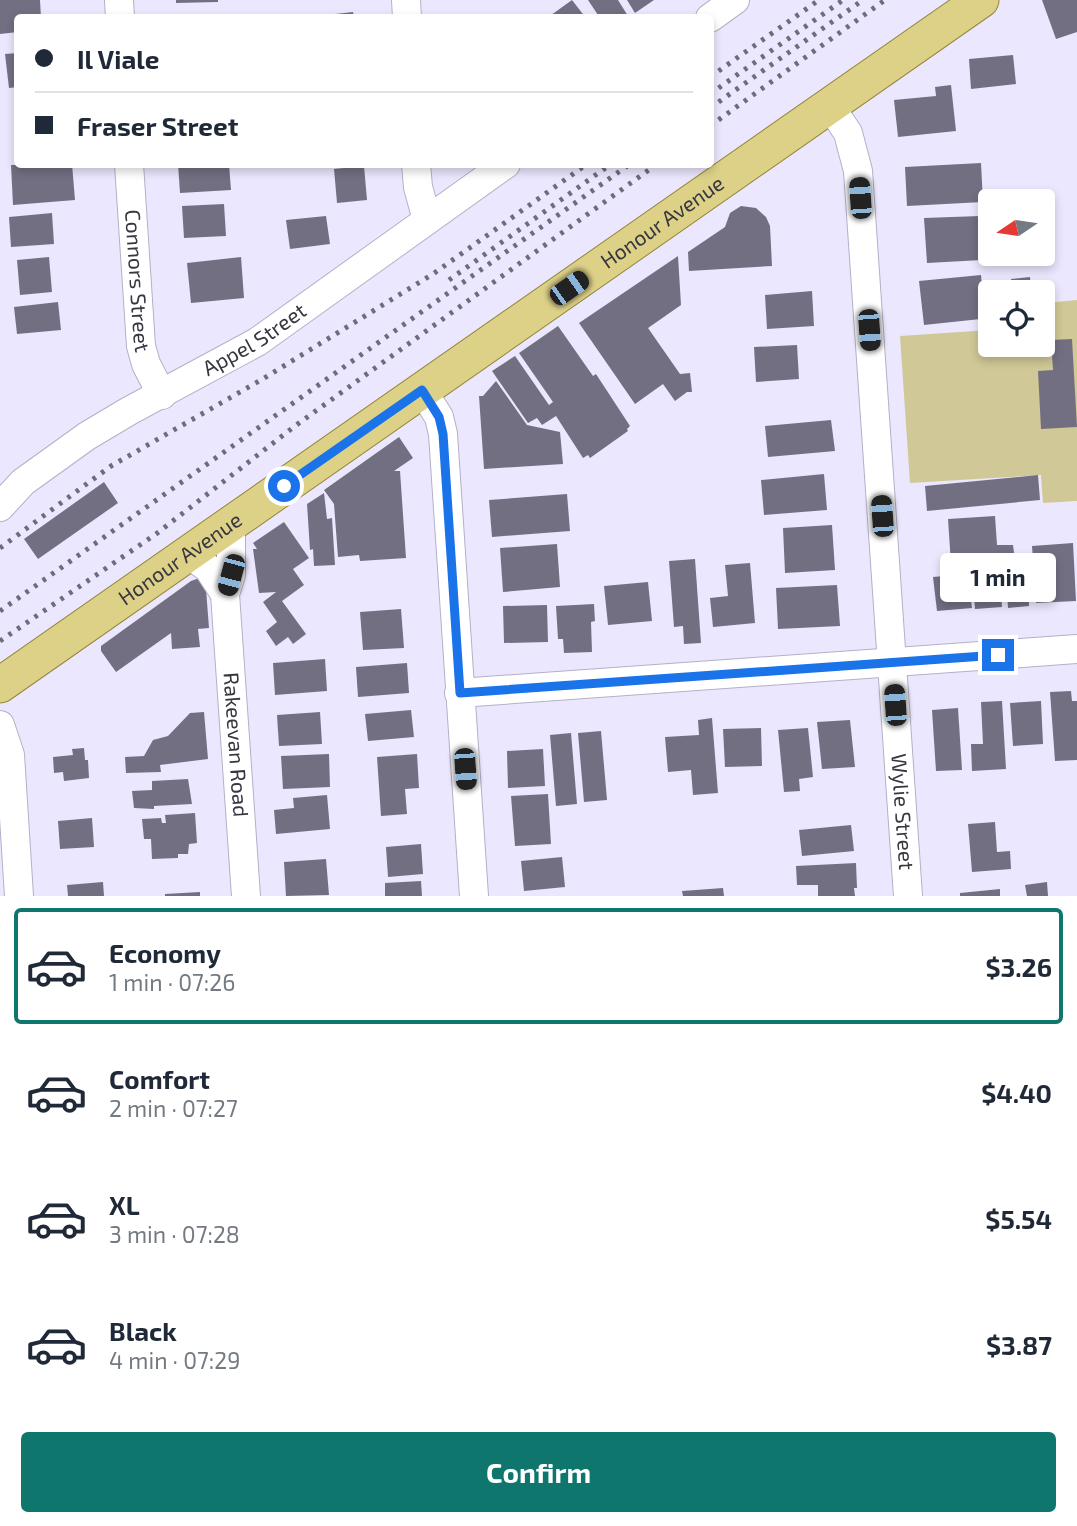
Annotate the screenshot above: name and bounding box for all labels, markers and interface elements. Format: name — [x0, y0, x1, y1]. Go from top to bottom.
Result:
text: Il Viale — [77, 43, 159, 74]
text: Fraser Street — [77, 110, 238, 141]
street label: Honour Avenue — [595, 170, 728, 273]
car — [849, 176, 872, 220]
north arrow — [978, 189, 1055, 266]
map controls — [978, 189, 1055, 357]
street label: Connors Street — [121, 209, 156, 355]
car — [546, 267, 593, 309]
button: locate — [978, 280, 1055, 357]
street label: Appel Street — [198, 297, 310, 380]
car — [858, 308, 881, 352]
route start — [268, 470, 300, 502]
car — [871, 494, 894, 538]
street label: Honour Avenue — [113, 506, 246, 609]
car — [216, 552, 247, 598]
callout: 1 min — [940, 554, 1056, 602]
text: 1 min — [970, 563, 1026, 591]
route end — [982, 639, 1014, 671]
street label: Rakeevan Road — [219, 671, 254, 818]
car — [884, 683, 907, 727]
car — [454, 747, 477, 791]
street label: Wylie Street — [887, 752, 920, 871]
icon: car — [25, 935, 88, 998]
text: Economy — [109, 937, 221, 968]
text: $3.26 — [985, 951, 1052, 982]
text: 1 min · 07:26 — [109, 968, 235, 996]
icon: car — [25, 1061, 88, 1124]
text: Comfort — [109, 1063, 210, 1094]
text: $4.40 — [981, 1077, 1052, 1108]
text: 2 min · 07:27 — [109, 1094, 238, 1122]
icon: car — [25, 1187, 88, 1250]
text: XL — [109, 1189, 140, 1220]
text: $5.54 — [985, 1203, 1052, 1234]
text: 3 min · 07:28 — [109, 1220, 240, 1248]
icon: car — [25, 1313, 88, 1376]
text: Black — [109, 1315, 177, 1346]
text: $3.87 — [986, 1329, 1052, 1360]
text: 4 min · 07:29 — [109, 1346, 240, 1374]
button: Confirm — [21, 1432, 1056, 1512]

